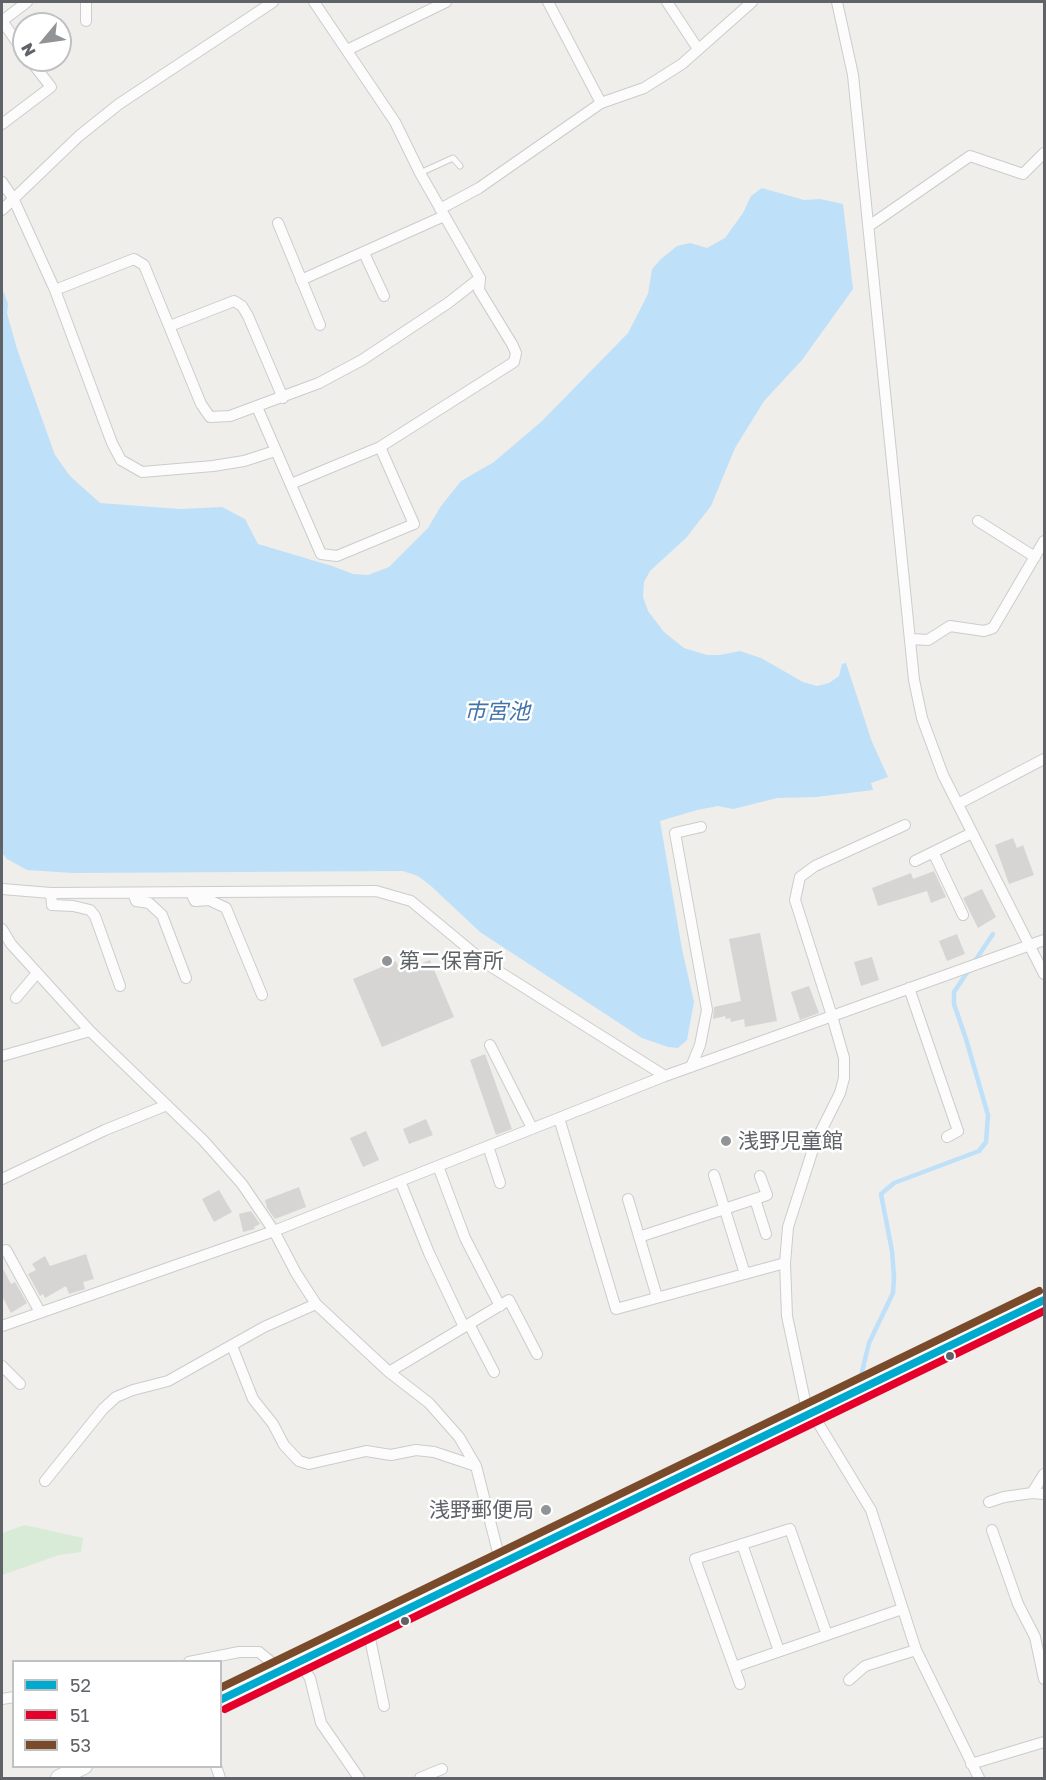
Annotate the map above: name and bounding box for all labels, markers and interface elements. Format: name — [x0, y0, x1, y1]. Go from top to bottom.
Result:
north arrow — [12, 12, 72, 72]
text: N — [16, 40, 40, 60]
water label: 市宮池 — [464, 699, 530, 725]
place label: 第二保育所 — [399, 948, 504, 974]
marker: 第二保育所 — [380, 954, 394, 968]
place label: 浅野児童館 — [738, 1128, 843, 1154]
marker: 浅野児童館 — [719, 1134, 733, 1148]
unlabelled marker — [944, 1350, 956, 1362]
place label: 浅野郵便局 — [429, 1497, 534, 1523]
marker: 浅野郵便局 — [539, 1503, 553, 1517]
unlabelled marker — [399, 1615, 411, 1627]
legend — [12, 1660, 222, 1768]
text: 52 — [70, 1674, 91, 1696]
text: 51 — [70, 1704, 89, 1726]
text: 53 — [70, 1734, 91, 1756]

